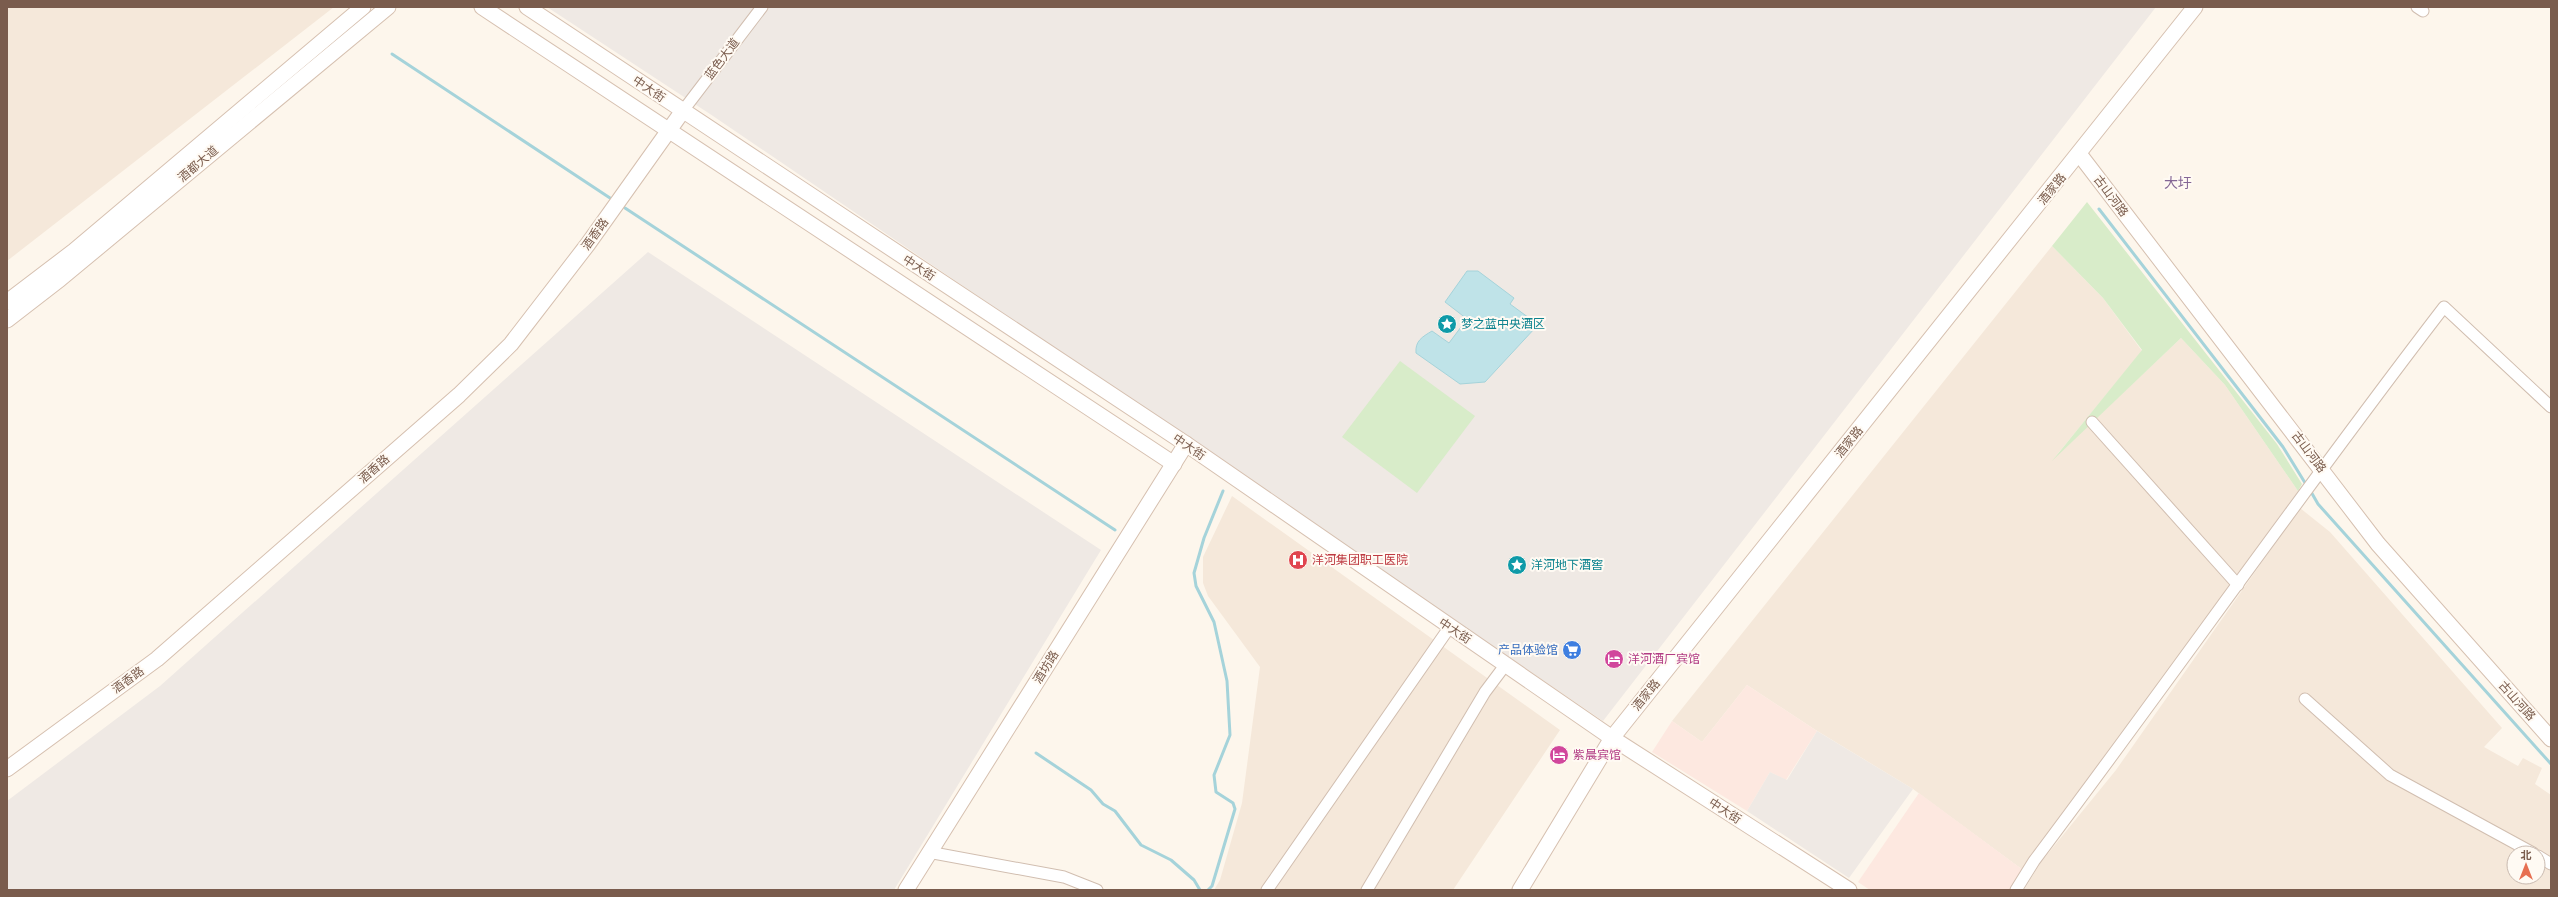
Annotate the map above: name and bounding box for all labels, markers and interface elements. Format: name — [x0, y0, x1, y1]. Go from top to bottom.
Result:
street label: 蓝色大道 — [701, 35, 742, 82]
street label: 中大街 — [630, 72, 668, 105]
street label: 酒都大道 — [174, 142, 221, 185]
street label: 酒家路 — [2034, 170, 2069, 207]
street label: 古山河路 — [2091, 172, 2132, 219]
district label: 大圩 — [2164, 174, 2192, 191]
street label: 酒香路 — [578, 215, 611, 253]
street label: 中大街 — [900, 251, 938, 284]
place icon: 梦之蓝中央酒区 — [1436, 313, 1458, 335]
place label: 梦之蓝中央酒区 — [1461, 316, 1545, 331]
street label: 酒家路 — [1831, 423, 1866, 460]
street label: 古山河路 — [2289, 428, 2330, 475]
street label: 中大街 — [1170, 430, 1208, 463]
street label: 酒香路 — [355, 451, 392, 486]
hospital icon: 洋河集团职工医院 — [1287, 549, 1309, 571]
place label: 洋河集团职工医院 — [1312, 552, 1408, 567]
place icon: 洋河地下酒窖 — [1506, 554, 1528, 576]
place label: 洋河地下酒窖 — [1531, 557, 1603, 572]
street label: 中大街 — [1436, 614, 1474, 647]
supermarket icon: 产品体验馆 — [1561, 639, 1583, 661]
place label: 产品体验馆 — [1498, 642, 1558, 657]
street label: 酒坊路 — [1030, 647, 1061, 686]
hotel icon: 洋河酒厂宾馆 — [1603, 648, 1625, 670]
place label: 洋河酒厂宾馆 — [1628, 651, 1700, 666]
street label: 酒香路 — [109, 663, 147, 696]
street label: 酒家路 — [1628, 676, 1663, 713]
street label: 古山河路 — [2496, 678, 2539, 724]
hotel icon: 紫晨宾馆 — [1548, 744, 1570, 766]
place label: 紫晨宾馆 — [1573, 747, 1621, 762]
street label: 中大街 — [1706, 794, 1744, 827]
north arrow — [2506, 845, 2546, 885]
text: 北 — [2521, 848, 2532, 862]

